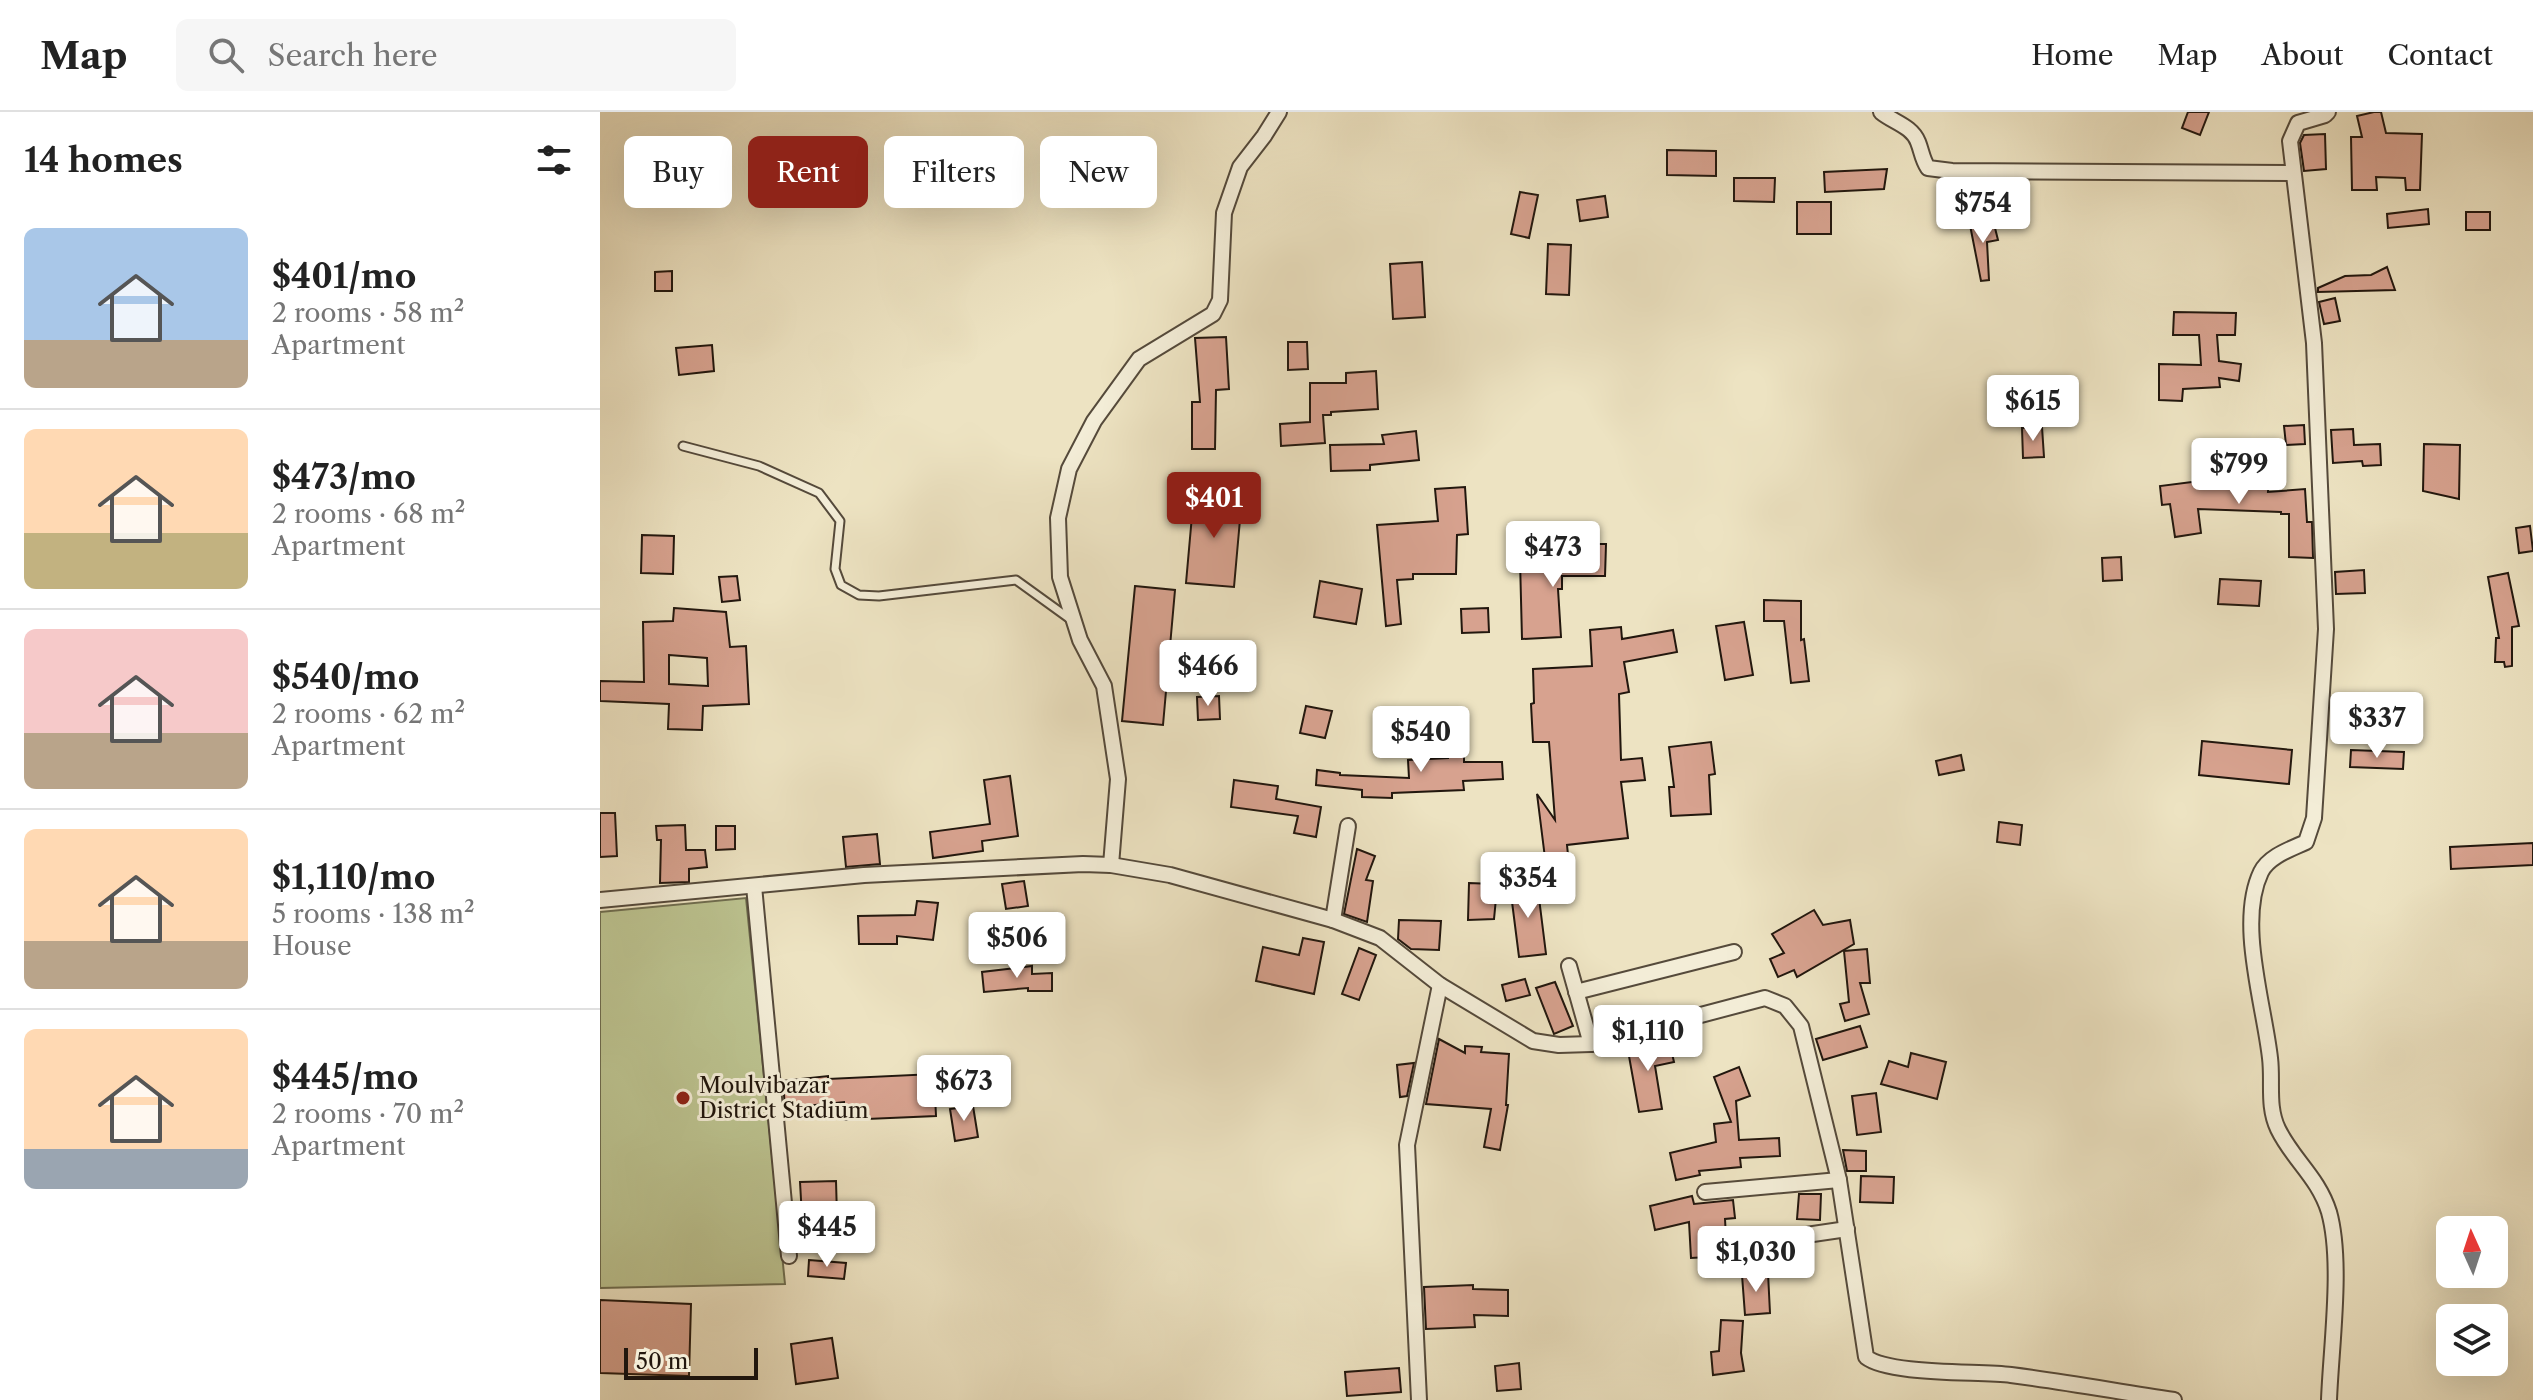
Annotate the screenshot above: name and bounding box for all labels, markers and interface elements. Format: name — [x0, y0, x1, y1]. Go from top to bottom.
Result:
search box — [176, 19, 736, 91]
text: Map — [40, 32, 128, 79]
icon: search — [204, 33, 248, 77]
text: Search here — [268, 37, 438, 74]
text: Home — [2031, 38, 2113, 72]
text: Map — [2157, 38, 2217, 72]
text: About — [2261, 38, 2343, 72]
text: Contact — [2387, 38, 2493, 72]
chip: Buy — [624, 136, 732, 208]
chip: Rent — [748, 136, 868, 208]
chip: Filters — [884, 136, 1024, 208]
chip: New — [1040, 136, 1157, 208]
icon: filters — [532, 138, 576, 182]
text: 14 homes — [24, 139, 183, 181]
pin: $754 — [1936, 177, 2030, 245]
text: $754 — [1954, 187, 2012, 219]
text: $401/mo — [272, 255, 416, 297]
icon: home — [88, 260, 184, 356]
text: 2 rooms · 58 m² — [272, 297, 464, 329]
text: Apartment — [272, 329, 405, 361]
pin: $615 — [1986, 375, 2080, 443]
text: $615 — [2005, 385, 2061, 417]
pin: $799 — [2192, 438, 2286, 506]
text: $799 — [2209, 448, 2269, 480]
text: $473/mo — [272, 456, 416, 498]
icon: home — [88, 461, 184, 557]
pin: $401 — [1167, 472, 1261, 540]
text: $401 — [1185, 482, 1243, 514]
text: 2 rooms · 68 m² — [272, 498, 465, 530]
pin: $473 — [1506, 521, 1600, 589]
text: Apartment — [272, 530, 405, 562]
text: $473 — [1524, 531, 1582, 563]
pin: $466 — [1161, 640, 1255, 708]
text: $466 — [1177, 650, 1239, 682]
text: $540/mo — [272, 656, 419, 698]
icon: home — [88, 661, 184, 757]
pin: $337 — [2330, 692, 2424, 760]
text: 2 rooms · 62 m² — [272, 698, 465, 730]
text: $337 — [2348, 702, 2406, 734]
pin: $540 — [1374, 706, 1468, 774]
text: $540 — [1391, 716, 1451, 748]
text: Apartment — [272, 730, 405, 762]
pin: $354 — [1481, 852, 1575, 920]
text: $1,110/mo — [272, 856, 435, 898]
icon: home — [88, 861, 184, 957]
text: $354 — [1499, 862, 1557, 894]
text: 5 rooms · 138 m² — [272, 898, 475, 930]
pin: $506 — [970, 912, 1064, 980]
text: $506 — [987, 922, 1047, 954]
text: House — [272, 930, 352, 962]
pin: $1,110 — [1583, 1005, 1713, 1073]
text: $1,110 — [1611, 1015, 1685, 1047]
pin: $673 — [917, 1055, 1011, 1123]
text: $445/mo — [272, 1056, 418, 1098]
icon: home — [88, 1061, 184, 1157]
text: $673 — [935, 1065, 993, 1097]
place label: Moulvibazar District Stadium — [699, 1072, 869, 1124]
marker: Moulvibazar District Stadium — [674, 1089, 692, 1107]
text: 2 rooms · 70 m² — [272, 1098, 464, 1130]
text: Apartment — [272, 1130, 405, 1162]
pin: $445 — [780, 1201, 874, 1269]
text: $445 — [797, 1211, 857, 1243]
north arrow — [2436, 1216, 2508, 1288]
map controls — [2436, 1216, 2508, 1376]
pin: $1,030 — [1691, 1226, 1821, 1294]
text: $1,030 — [1716, 1236, 1796, 1268]
button: layers — [2436, 1304, 2508, 1376]
scale bar — [624, 1344, 758, 1380]
text: 50 m — [636, 1348, 688, 1375]

